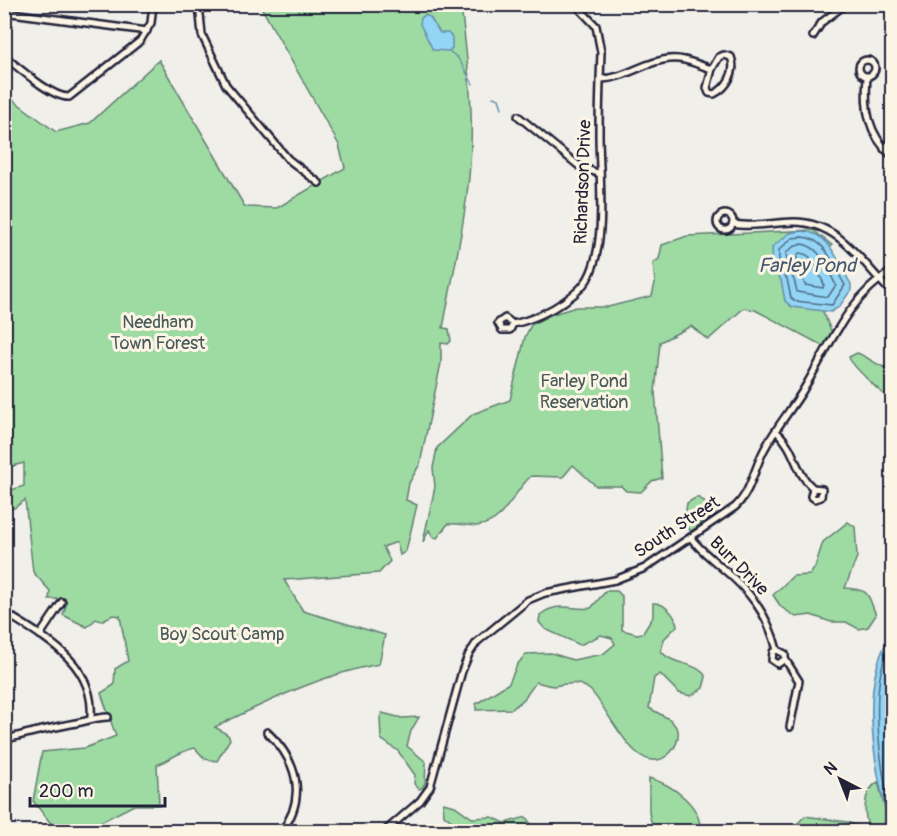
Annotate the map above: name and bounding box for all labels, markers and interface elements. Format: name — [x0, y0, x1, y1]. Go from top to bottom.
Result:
street label: Richardson Drive — [569, 119, 597, 245]
water label: Farley Pond — [758, 253, 858, 278]
park label: Needham Town Forest — [111, 311, 206, 355]
park label: Farley Pond Reservation — [540, 370, 628, 414]
street label: South Street — [630, 490, 725, 563]
street label: Burr Drive — [705, 532, 774, 601]
park label: Boy Scout Camp — [160, 623, 284, 646]
north arrow — [810, 749, 870, 809]
text: N — [820, 757, 841, 780]
scale bar — [30, 770, 165, 808]
text: 200 m — [39, 780, 94, 803]

